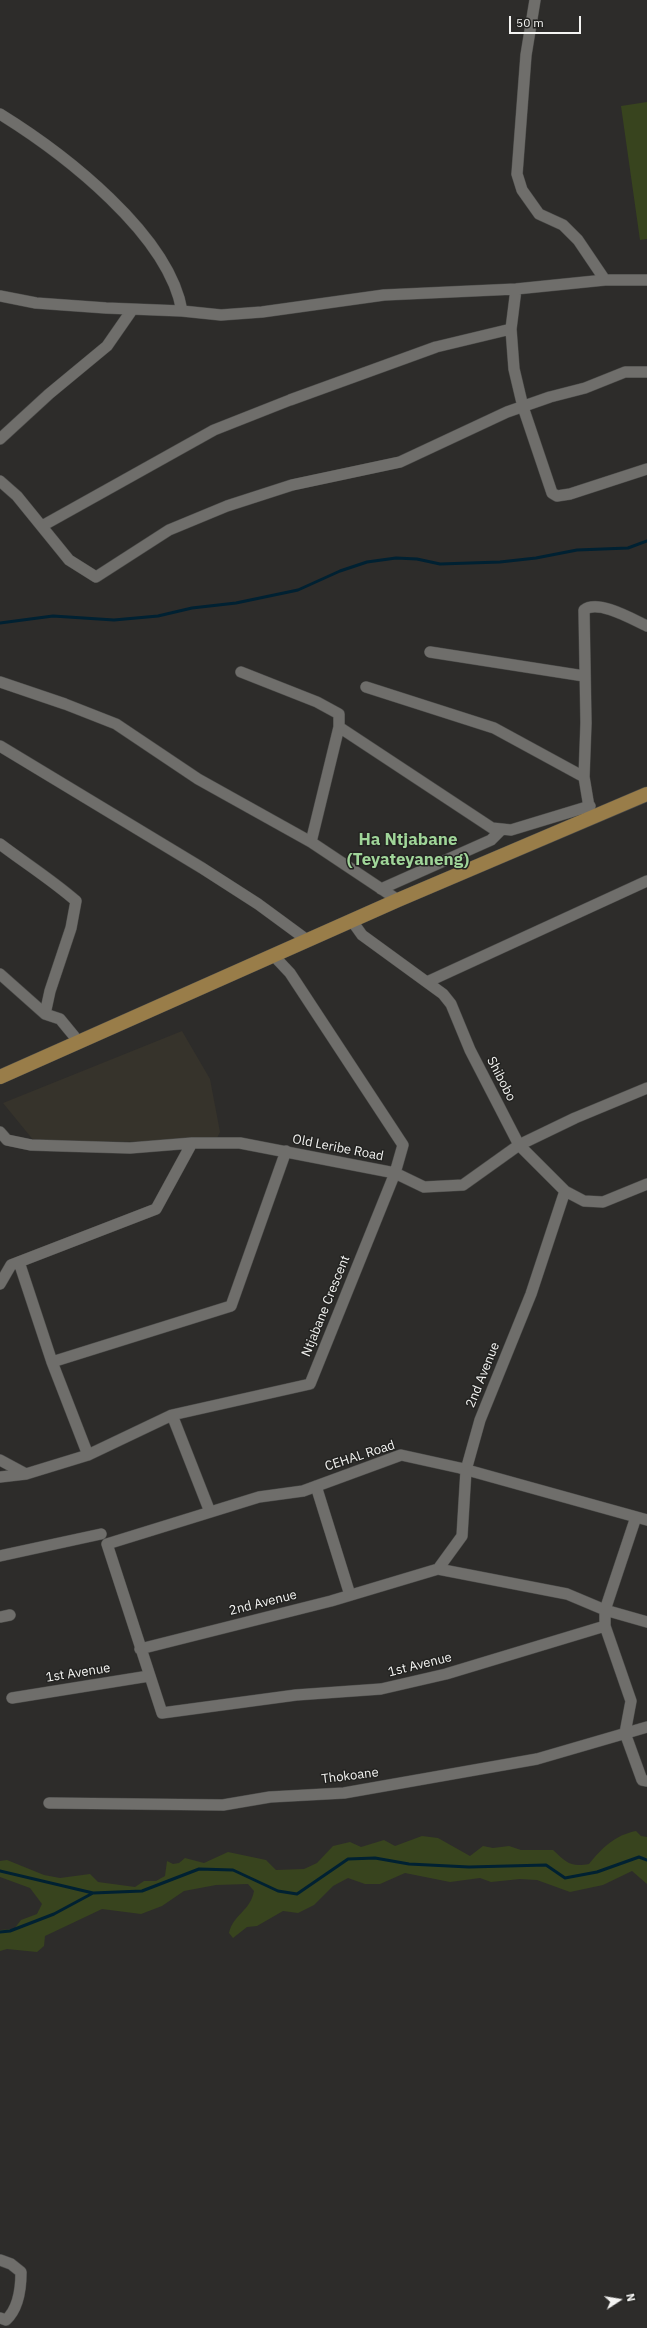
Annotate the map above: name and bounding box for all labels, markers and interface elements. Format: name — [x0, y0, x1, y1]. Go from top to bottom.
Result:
scale bar — [511, 8, 583, 34]
text: 50 m — [516, 15, 544, 30]
district label: Ha Ntjabane (Teyateyaneng) — [347, 830, 469, 870]
street label: Shibobo — [483, 1054, 519, 1104]
street label: Old Leribe Road — [291, 1132, 385, 1164]
street label: Ntjabane Crescent — [299, 1253, 353, 1359]
street label: 2nd Avenue — [463, 1340, 503, 1410]
street label: CEHAL Road — [323, 1437, 397, 1475]
street label: 2nd Avenue — [228, 1587, 298, 1619]
street label: 1st Avenue — [387, 1650, 453, 1680]
street label: 1st Avenue — [45, 1660, 111, 1686]
street label: Thokoane — [321, 1765, 379, 1787]
north arrow — [599, 2280, 639, 2320]
text: N — [623, 2292, 638, 2303]

